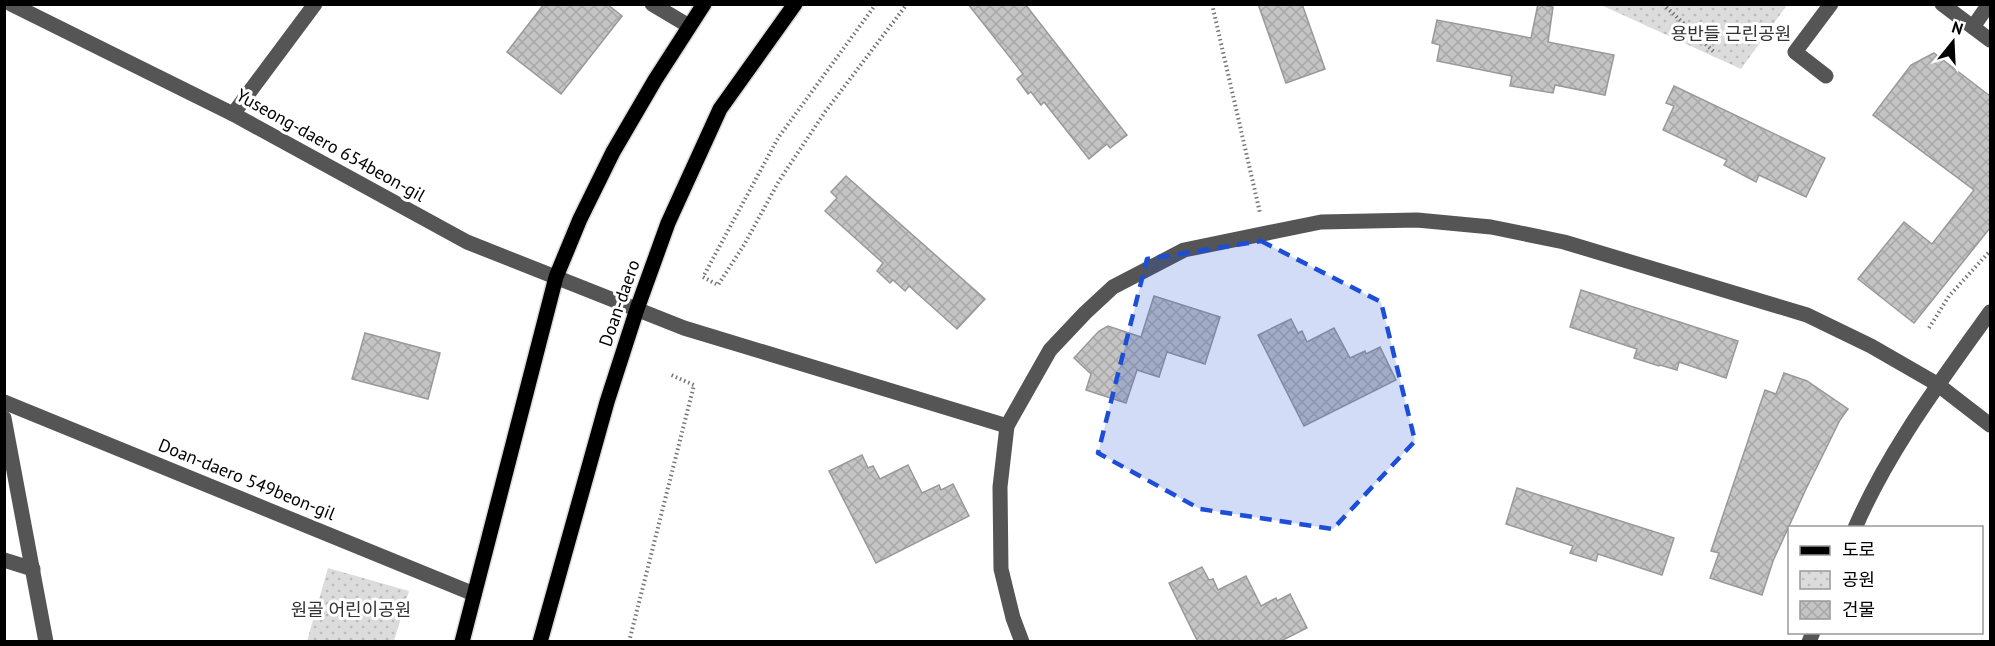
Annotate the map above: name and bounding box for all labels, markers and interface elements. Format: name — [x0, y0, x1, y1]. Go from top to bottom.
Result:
north arrow — [1923, 12, 1983, 72]
text: N — [1950, 17, 1966, 39]
park label: 용반들 근린공원 — [1671, 22, 1791, 45]
street label: Yuseong-daero 654beon-gil — [232, 83, 430, 207]
street label: Doan-daero — [593, 257, 645, 349]
street label: Doan-daero 549beon-gil — [155, 433, 340, 525]
legend — [1788, 526, 1983, 634]
text: 도로 — [1842, 538, 1875, 561]
text: 공원 — [1842, 568, 1875, 591]
park label: 원골 어린이공원 — [291, 598, 411, 621]
text: 건물 — [1842, 598, 1875, 621]

